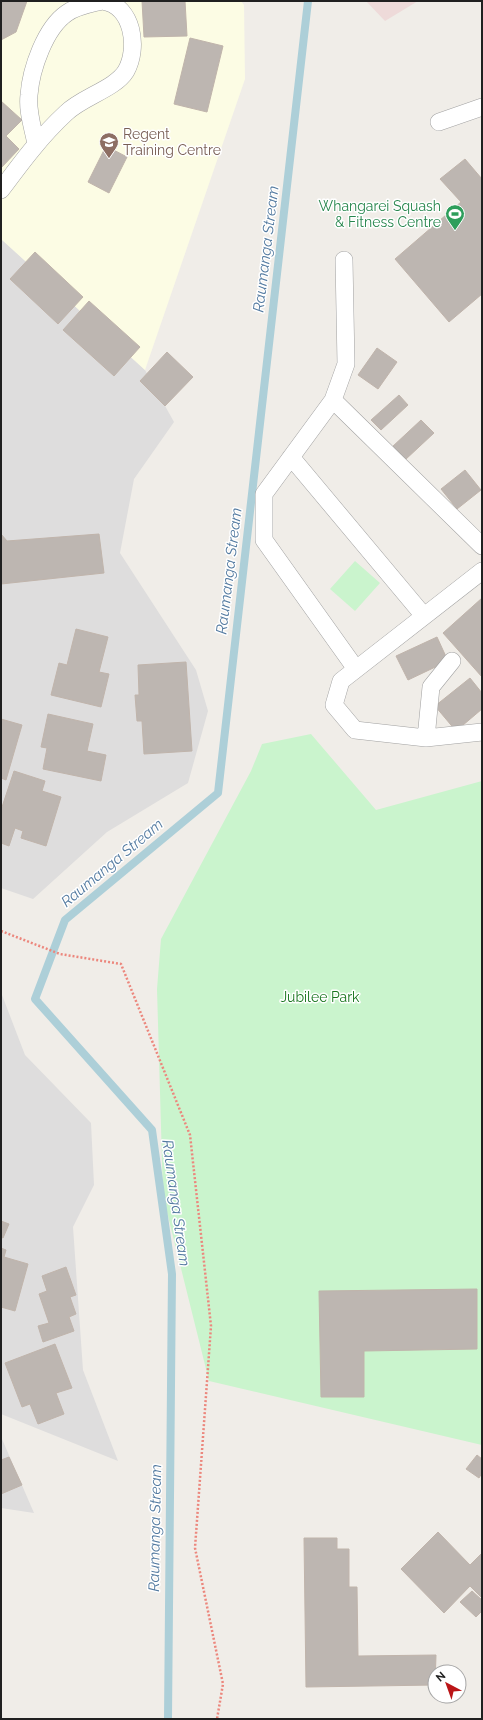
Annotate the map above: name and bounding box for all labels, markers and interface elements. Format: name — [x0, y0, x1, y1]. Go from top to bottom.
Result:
place label: Regent Training Centre — [123, 126, 221, 158]
school or university icon: Regent Training Centre — [98, 131, 120, 159]
water label: Raumanga Stream — [249, 185, 283, 313]
place label: Whangarei Squash & Fitness Centre — [319, 198, 441, 230]
sports icon: Whangarei Squash & Fitness Centre — [444, 203, 466, 231]
water label: Raumanga Stream — [212, 507, 246, 635]
water label: Raumanga Stream — [57, 815, 167, 911]
park label: Jubilee Park — [280, 989, 360, 1005]
water label: Raumanga Stream — [158, 1139, 194, 1267]
water label: Raumanga Stream — [145, 1464, 165, 1592]
north arrow — [427, 1664, 467, 1704]
text: N — [433, 1669, 448, 1684]

